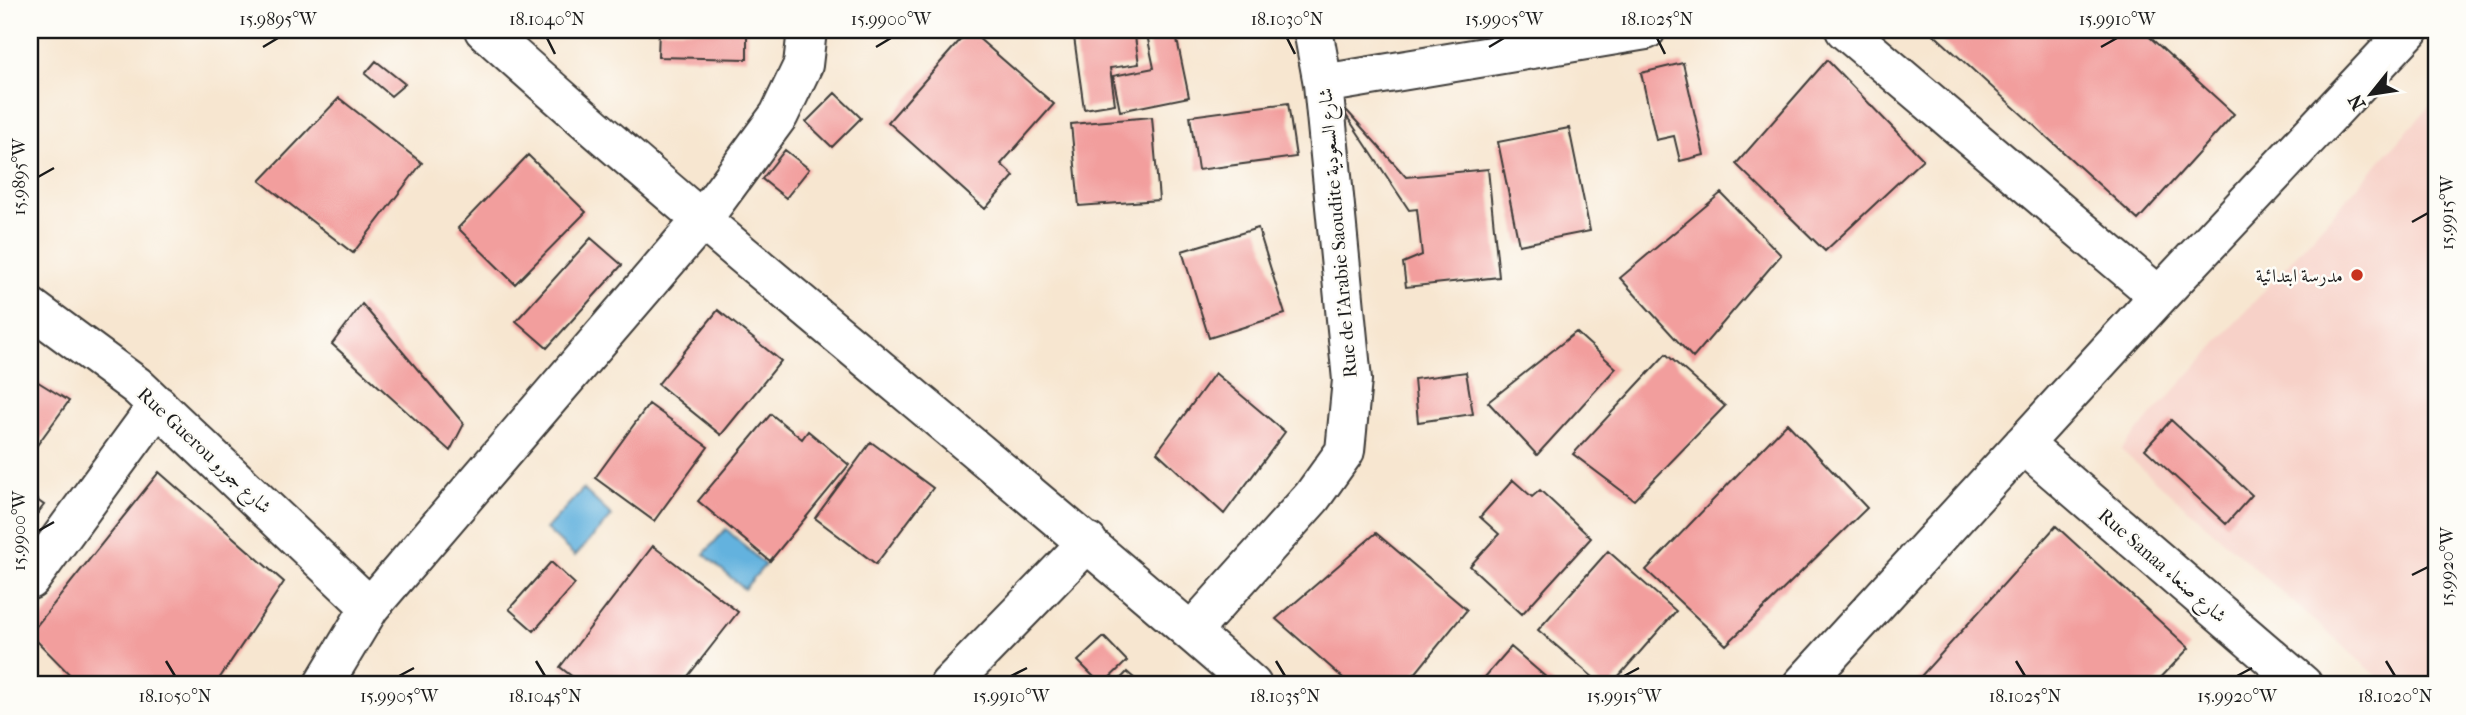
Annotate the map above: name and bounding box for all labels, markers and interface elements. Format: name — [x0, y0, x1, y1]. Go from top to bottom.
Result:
text: 15.9895°W — [239, 9, 318, 30]
text: 18.1040°N — [509, 9, 585, 30]
text: 15.9900°W — [851, 9, 933, 30]
text: 18.1030°N — [1251, 9, 1324, 30]
text: 15.9905°W — [1465, 9, 1544, 30]
text: 18.1025°N — [1621, 9, 1694, 30]
text: 15.9910°W — [2079, 9, 2157, 30]
north arrow — [2336, 60, 2406, 130]
street label: Rue de l'Arabie Saoudite شارع السعودية — [1314, 87, 1366, 379]
text: N — [2344, 90, 2370, 114]
text: 15.9895°W — [9, 137, 30, 216]
text: 15.9915°W — [2437, 174, 2458, 250]
place label: مدرسة ابتدائية — [2256, 265, 2343, 287]
marker: مدرسة ابتدائية — [2349, 267, 2365, 283]
street label: Rue Guerou شارع جورو — [130, 383, 276, 521]
text: 15.9900°W — [9, 489, 30, 571]
street label: Rue Sanaa شارع صنعاء — [2091, 504, 2231, 630]
text: 15.9920°W — [2437, 526, 2458, 607]
text: 18.1050°N — [138, 686, 212, 707]
text: 15.9905°W — [360, 686, 439, 707]
text: 18.1045°N — [508, 686, 582, 707]
text: 15.9910°W — [973, 686, 1051, 707]
text: 18.1035°N — [1250, 686, 1321, 707]
text: 15.9915°W — [1587, 686, 1663, 707]
text: 18.1025°N — [1989, 686, 2062, 707]
text: 15.9920°W — [2197, 686, 2278, 707]
text: 18.1020°N — [2358, 686, 2433, 707]

